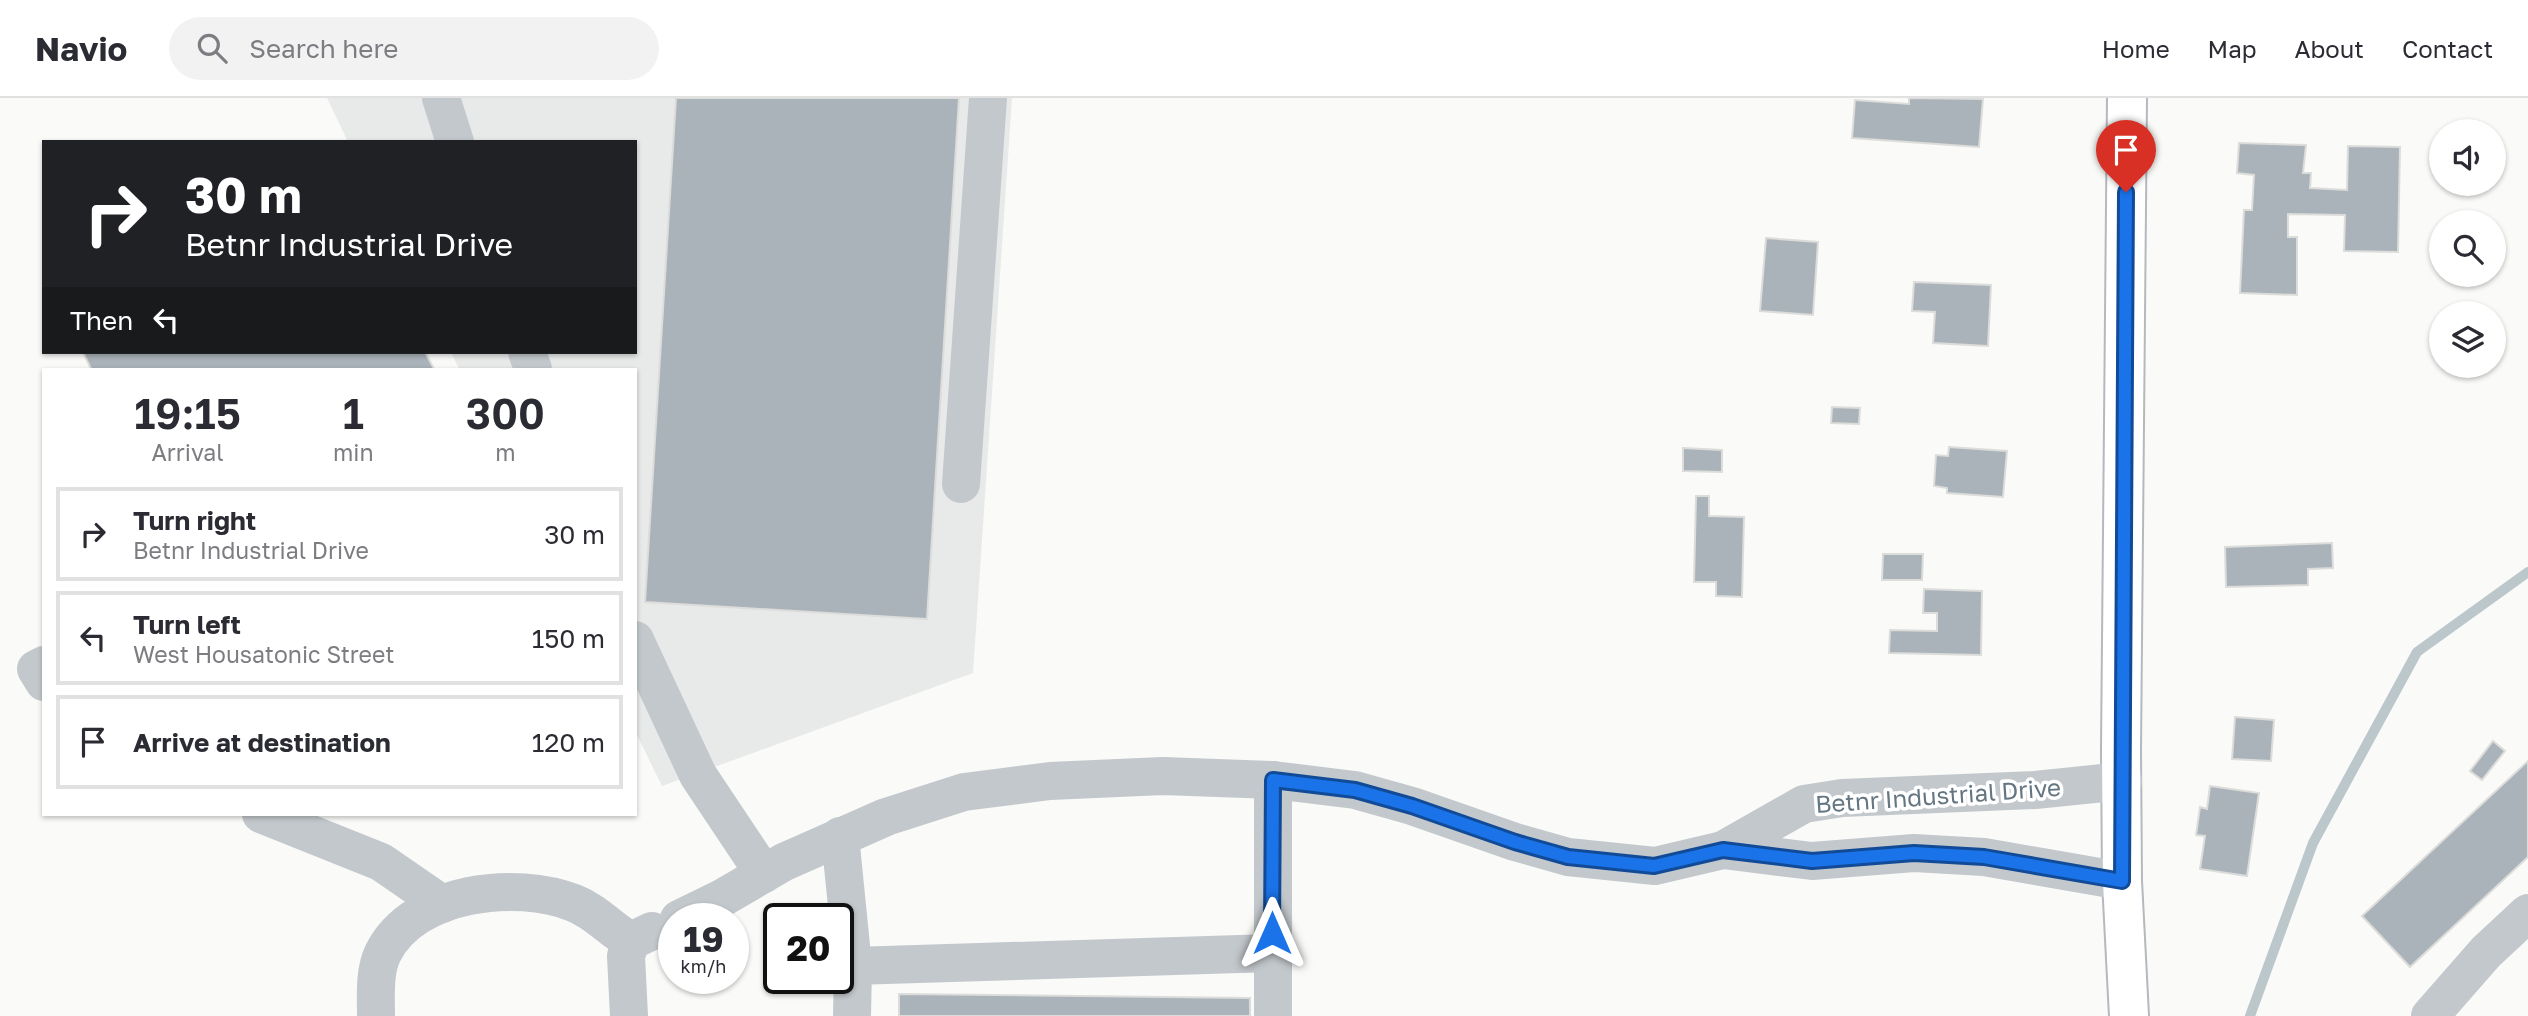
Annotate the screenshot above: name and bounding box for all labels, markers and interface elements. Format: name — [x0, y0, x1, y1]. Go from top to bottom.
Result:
search box — [169, 17, 659, 80]
text: Navio — [35, 29, 127, 68]
icon: search — [193, 29, 231, 67]
text: Search here — [249, 33, 398, 64]
text: Home — [2102, 34, 2170, 63]
text: Map — [2208, 34, 2257, 63]
text: About — [2295, 34, 2364, 63]
text: Contact — [2402, 34, 2493, 63]
map controls — [2429, 119, 2506, 378]
button: sound — [2429, 119, 2506, 196]
pin — [2096, 120, 2156, 192]
icon: arrive — [2107, 131, 2145, 169]
text: 30 m — [185, 165, 302, 224]
icon: right — [70, 168, 161, 259]
button: search — [2429, 210, 2506, 287]
text: Betnr Industrial Drive — [185, 225, 513, 263]
icon: left — [147, 301, 185, 339]
button: layers — [2429, 301, 2506, 378]
text: Then — [70, 305, 133, 336]
text: 19:15 — [134, 388, 241, 438]
text: 1 — [343, 388, 364, 438]
text: 300 — [466, 388, 545, 438]
text: Arrival — [151, 438, 224, 466]
text: min — [333, 438, 374, 466]
text: m — [495, 438, 515, 466]
text: Turn right — [133, 505, 256, 536]
icon: right — [74, 515, 112, 553]
text: 30 m — [544, 519, 605, 550]
text: Betnr Industrial Drive — [133, 536, 369, 564]
text: Turn left — [133, 609, 241, 640]
icon: left — [74, 619, 112, 657]
text: 150 m — [532, 623, 605, 654]
text: West Housatonic Street — [133, 640, 394, 668]
icon: arrive — [74, 723, 112, 761]
text: Arrive at destination — [133, 727, 391, 758]
text: 120 m — [532, 727, 605, 758]
street label: Betnr Industrial Drive — [1814, 772, 2062, 818]
position arrow — [1235, 896, 1309, 970]
speed limit sign: 20 — [763, 903, 854, 994]
text: 19 — [683, 918, 724, 960]
text: km/h — [681, 955, 726, 977]

